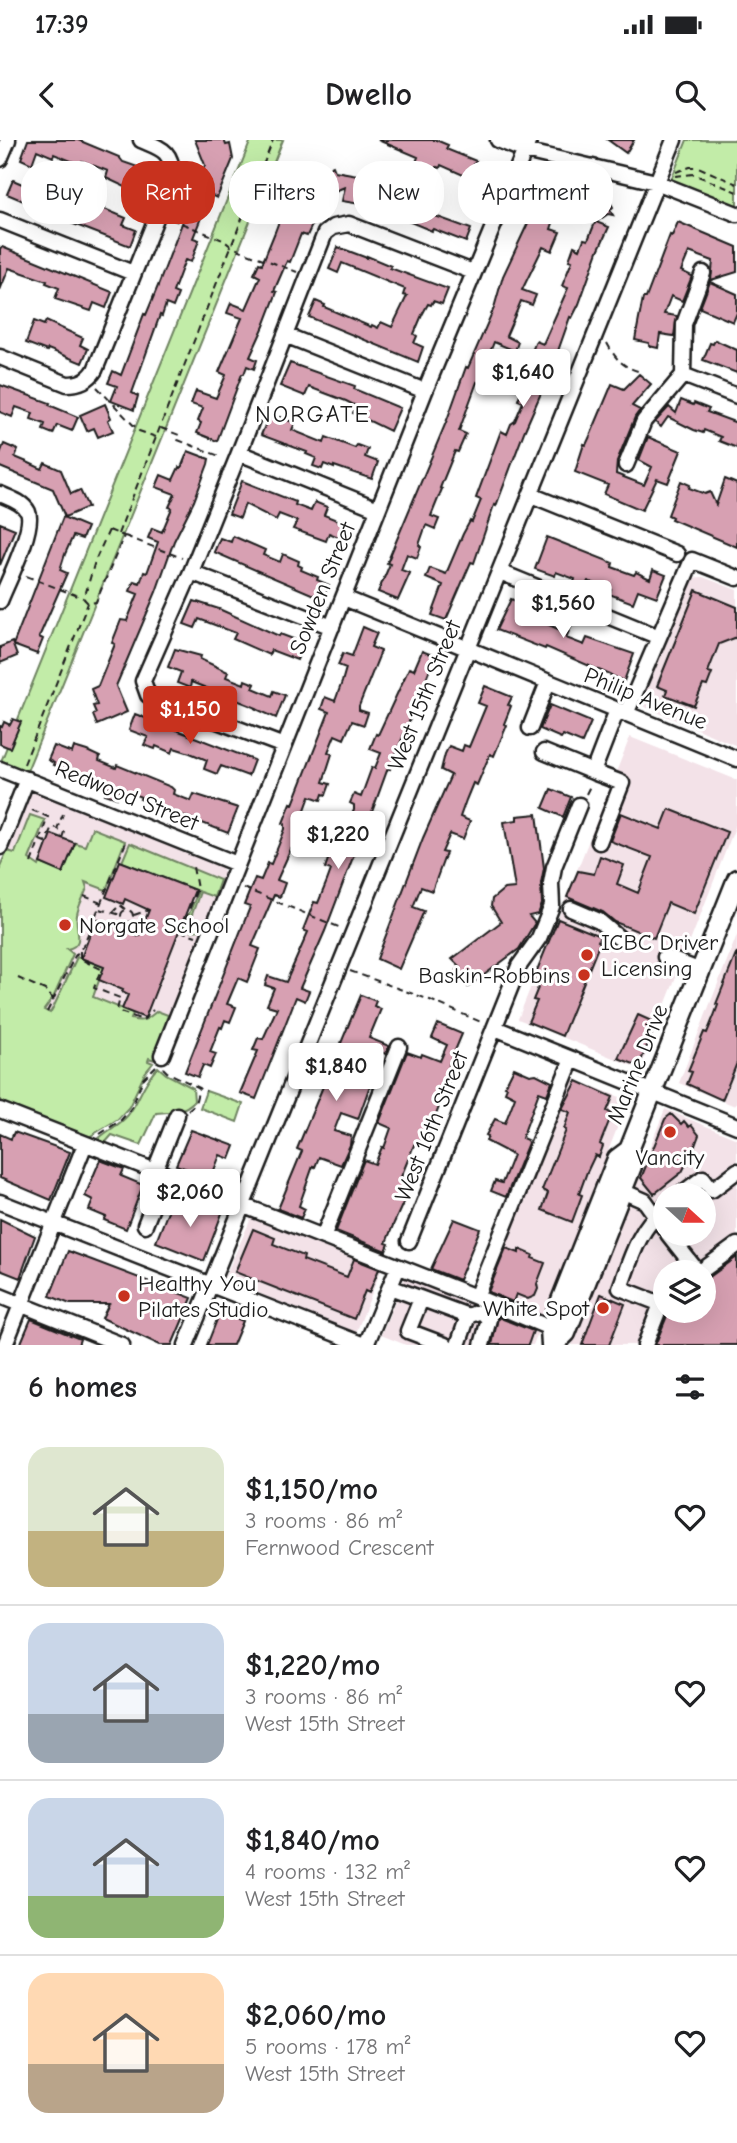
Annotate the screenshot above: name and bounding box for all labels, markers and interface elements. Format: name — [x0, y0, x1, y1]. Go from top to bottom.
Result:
text: 17:39 — [35, 10, 89, 40]
icon: back — [28, 76, 66, 114]
text: Dwello — [325, 76, 412, 113]
icon: search — [671, 76, 709, 114]
chip: Buy — [21, 161, 107, 224]
chip: Rent — [121, 161, 215, 224]
chip: Filters — [229, 161, 339, 224]
chip: New — [353, 161, 444, 224]
chip: Apartment — [458, 161, 613, 224]
pin: $1,640 — [466, 350, 580, 409]
text: $1,640 — [491, 358, 555, 385]
district label: NORGATE — [255, 400, 371, 428]
street label: Sowden Street — [284, 517, 362, 658]
pin: $1,560 — [506, 580, 620, 640]
text: $1,560 — [531, 589, 595, 616]
street label: West 15th Street — [382, 615, 467, 774]
street label: Philip Avenue — [580, 661, 711, 735]
pin: $1,150 — [133, 686, 247, 746]
text: $1,150 — [159, 695, 221, 722]
street label: Redwood Street — [51, 754, 204, 837]
pin: $1,220 — [281, 812, 395, 871]
text: $1,220 — [306, 820, 370, 847]
place label: Norgate School — [79, 912, 229, 939]
marker: Norgate School — [57, 917, 73, 933]
place label: ICBC Driver Licensing — [601, 929, 719, 982]
marker: ICBC Driver Licensing — [579, 947, 595, 963]
place label: Baskin-Robbins — [418, 962, 570, 989]
marker: Baskin-Robbins — [576, 967, 592, 983]
street label: Marine Drive — [601, 1000, 674, 1128]
pin: $1,840 — [279, 1044, 393, 1103]
street label: West 16th Street — [389, 1046, 474, 1205]
text: $1,840 — [305, 1052, 368, 1079]
marker: Vancity — [662, 1124, 678, 1140]
place label: Vancity — [636, 1144, 705, 1171]
pin: $2,060 — [133, 1170, 247, 1229]
text: $2,060 — [156, 1178, 224, 1205]
north arrow — [653, 1183, 716, 1246]
map controls — [653, 1183, 716, 1323]
button: layers — [653, 1260, 716, 1323]
place label: Healthy You Pilates Studio — [138, 1270, 268, 1323]
marker: Healthy You Pilates Studio — [116, 1288, 132, 1304]
place label: White Spot — [483, 1295, 590, 1322]
marker: White Spot — [595, 1300, 611, 1316]
icon: filters — [671, 1368, 709, 1406]
text: 6 homes — [28, 1370, 137, 1405]
text: $1,150/mo — [245, 1472, 378, 1507]
icon: home — [84, 1475, 168, 1559]
icon: heart — [671, 1498, 709, 1536]
text: 3 rooms · 86 m² — [245, 1507, 402, 1534]
text: Fernwood Crescent — [245, 1534, 434, 1561]
text: $1,220/mo — [245, 1648, 380, 1683]
icon: home — [84, 1651, 168, 1735]
icon: heart — [671, 1674, 709, 1712]
text: 3 rooms · 86 m² — [245, 1683, 402, 1710]
text: West 15th Street — [245, 1710, 404, 1737]
text: $1,840/mo — [245, 1823, 380, 1858]
icon: home — [84, 1826, 168, 1910]
icon: heart — [671, 1849, 709, 1887]
text: 4 rooms · 132 m² — [245, 1858, 410, 1885]
text: West 15th Street — [245, 1885, 404, 1912]
text: $2,060/mo — [245, 1998, 386, 2033]
icon: home — [84, 2001, 168, 2085]
icon: heart — [671, 2024, 709, 2062]
text: 5 rooms · 178 m² — [245, 2033, 410, 2060]
text: West 15th Street — [245, 2060, 404, 2087]

